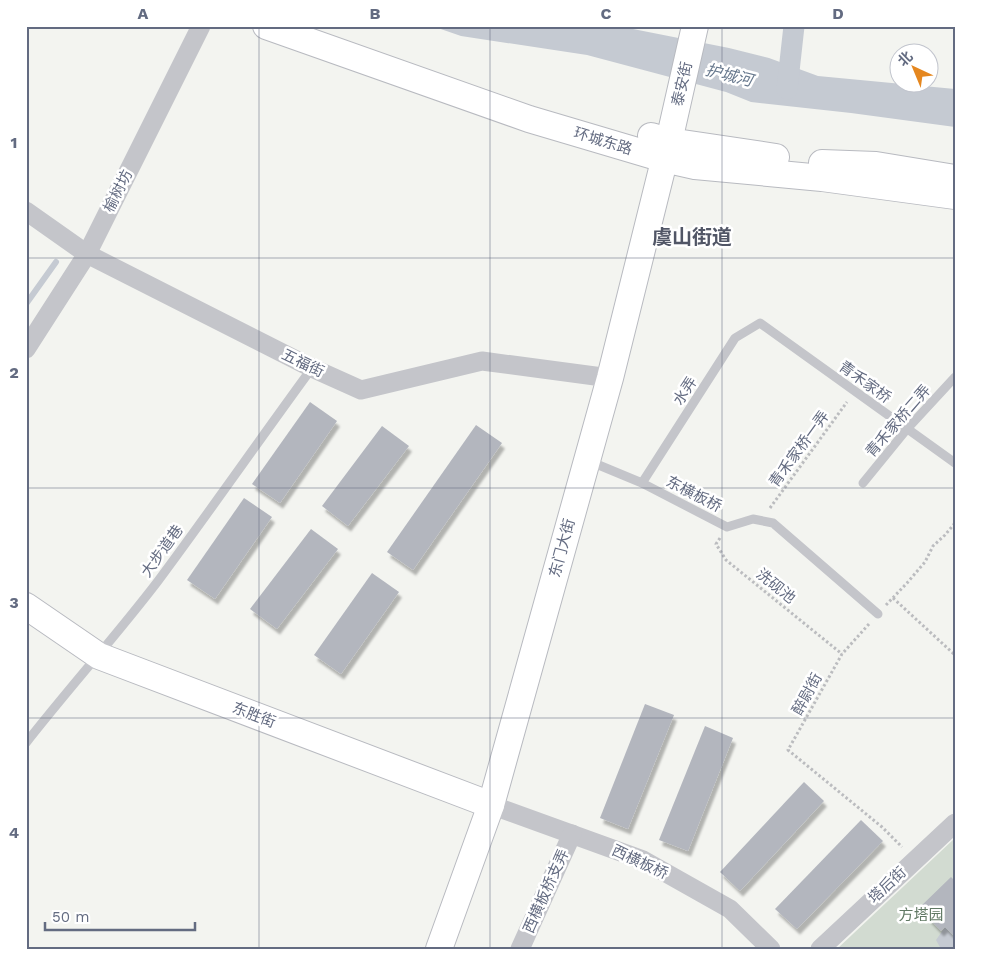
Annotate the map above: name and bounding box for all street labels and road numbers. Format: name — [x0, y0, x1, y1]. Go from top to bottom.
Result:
street label: 泰安街 — [668, 60, 696, 108]
street label: 环城东路 — [572, 124, 634, 158]
street label: 榆树坊 — [100, 167, 136, 215]
street label: 五福街 — [279, 345, 327, 381]
street label: 青禾家桥 — [835, 357, 895, 407]
street label: 水弄 — [669, 374, 701, 408]
street label: 青禾家桥二弄 — [862, 381, 934, 461]
street label: 青禾家桥一弄 — [765, 407, 833, 491]
street label: 东横板桥 — [663, 472, 725, 516]
street label: 东门大街 — [546, 517, 578, 579]
street label: 大步道巷 — [137, 521, 187, 581]
street label: 洗砚池 — [753, 565, 799, 607]
street label: 醉尉街 — [788, 670, 826, 718]
street label: 东胜街 — [230, 699, 278, 731]
street label: 西横板桥 — [609, 841, 671, 883]
street label: 西横板桥支弄 — [519, 846, 573, 936]
street label: 塔后街 — [864, 863, 910, 907]

